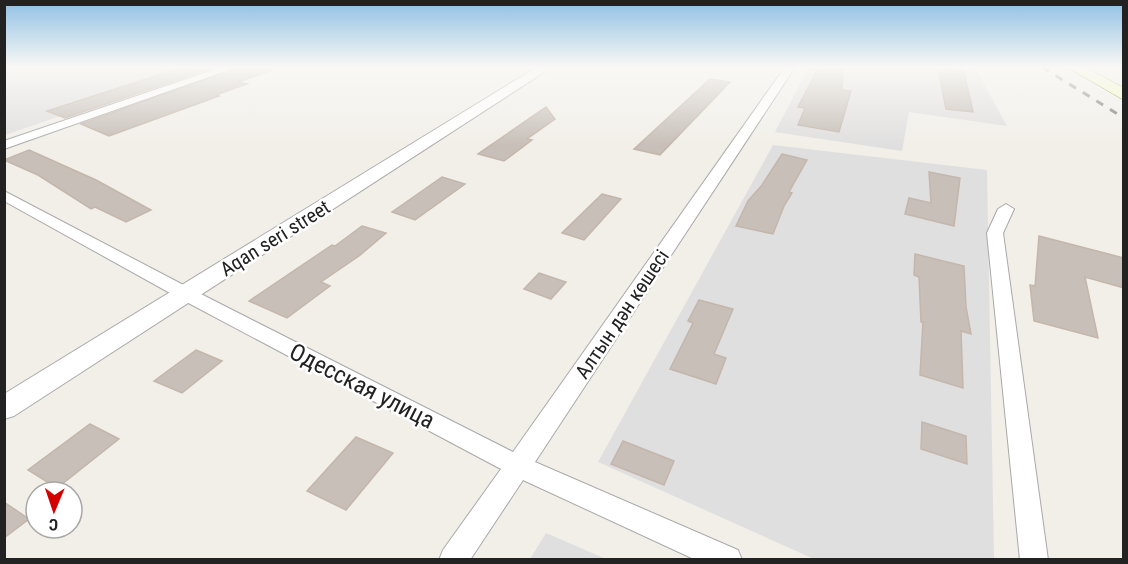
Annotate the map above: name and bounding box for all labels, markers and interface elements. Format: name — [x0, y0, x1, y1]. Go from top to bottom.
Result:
street label: Aqan seri street — [216, 195, 334, 281]
street label: Алтын дән көшесі — [570, 245, 674, 383]
street label: Одесская улица — [285, 337, 439, 435]
north arrow — [24, 480, 84, 540]
text: С — [49, 515, 58, 534]

